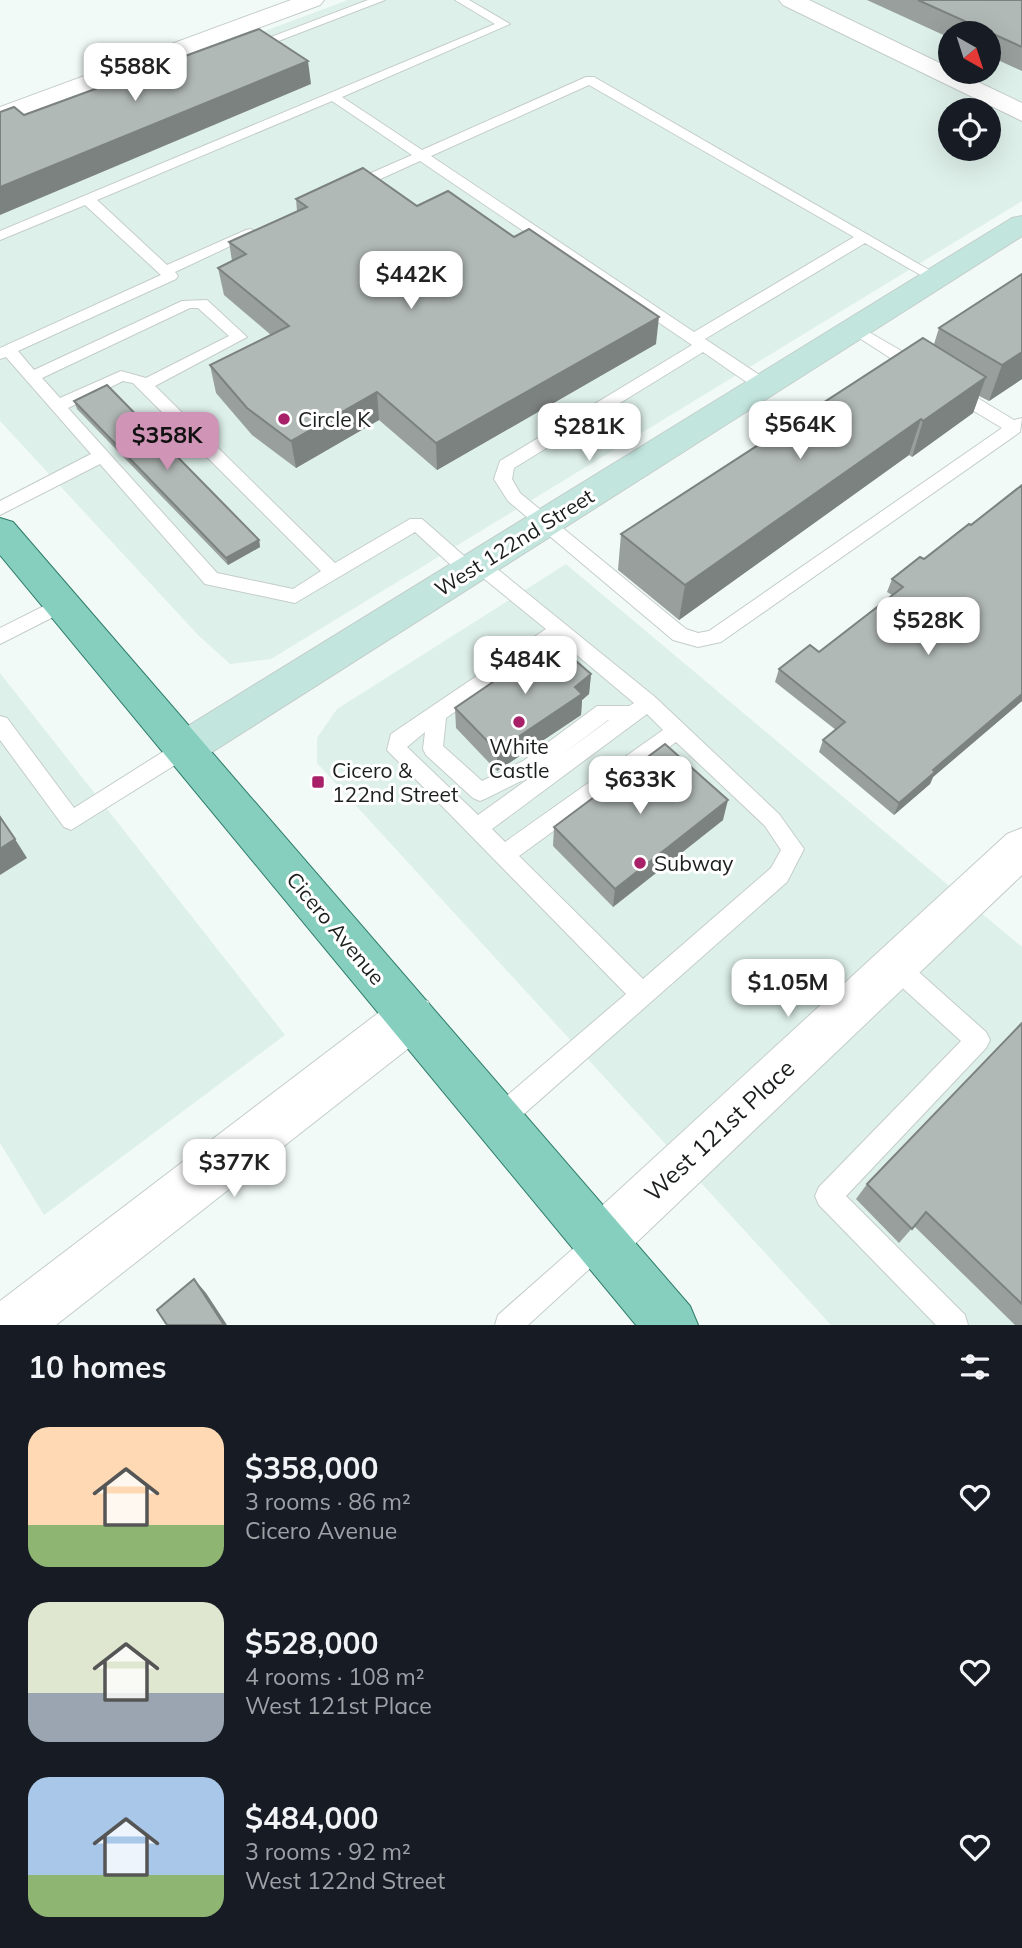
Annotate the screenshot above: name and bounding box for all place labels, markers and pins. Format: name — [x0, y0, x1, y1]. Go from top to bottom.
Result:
pin: $588K — [86, 43, 184, 103]
pin: $442K — [362, 252, 460, 311]
pin: $564K — [751, 402, 849, 461]
pin: $281K — [540, 404, 638, 463]
place label: Circle K — [298, 406, 371, 432]
marker: Circle K — [276, 411, 292, 427]
pin: $358K — [118, 412, 216, 472]
pin: $528K — [879, 598, 977, 657]
pin: $484K — [476, 636, 574, 696]
marker: White Castle — [511, 714, 527, 730]
place label: White Castle — [489, 733, 549, 783]
pin: $633K — [591, 756, 689, 816]
place label: Cicero & 122nd Street — [332, 757, 458, 807]
marker: Cicero & 122nd Street — [310, 774, 326, 790]
place label: Subway — [654, 850, 733, 876]
marker: Subway — [632, 855, 648, 871]
pin: $1.05M — [731, 960, 845, 1019]
pin: $377K — [185, 1140, 283, 1199]

